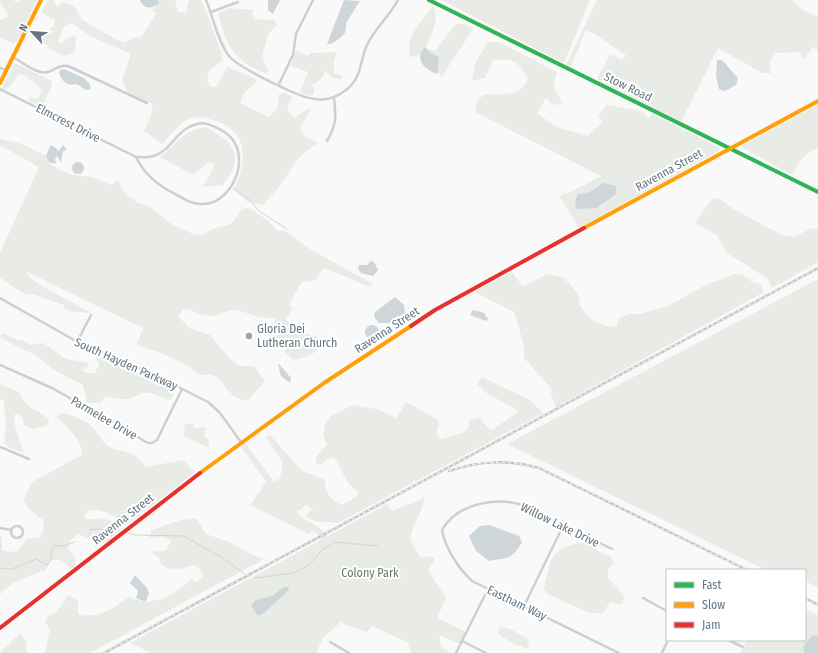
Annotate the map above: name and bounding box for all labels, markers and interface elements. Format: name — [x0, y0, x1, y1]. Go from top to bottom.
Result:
north arrow — [12, 12, 52, 52]
text: N — [16, 22, 31, 34]
street label: Stow Road — [602, 69, 654, 105]
street label: Elmcrest Drive — [34, 101, 102, 145]
street label: Ravenna Street — [633, 146, 705, 194]
street label: Ravenna Street — [352, 304, 422, 356]
place label: Gloria Dei Lutheran Church — [257, 322, 337, 350]
marker: Gloria Dei Lutheran Church — [244, 331, 254, 341]
street label: South Hayden Parkway — [72, 335, 180, 393]
street label: Parmelee Drive — [68, 393, 140, 443]
street label: Ravenna Street — [89, 491, 157, 547]
street label: Willow Lake Drive — [518, 500, 602, 550]
park label: Colony Park — [341, 566, 399, 580]
legend — [666, 569, 806, 641]
text: Fast — [702, 578, 721, 592]
street label: Eastham Way — [485, 583, 550, 624]
text: Slow — [702, 598, 725, 612]
text: Jam — [702, 618, 720, 632]

